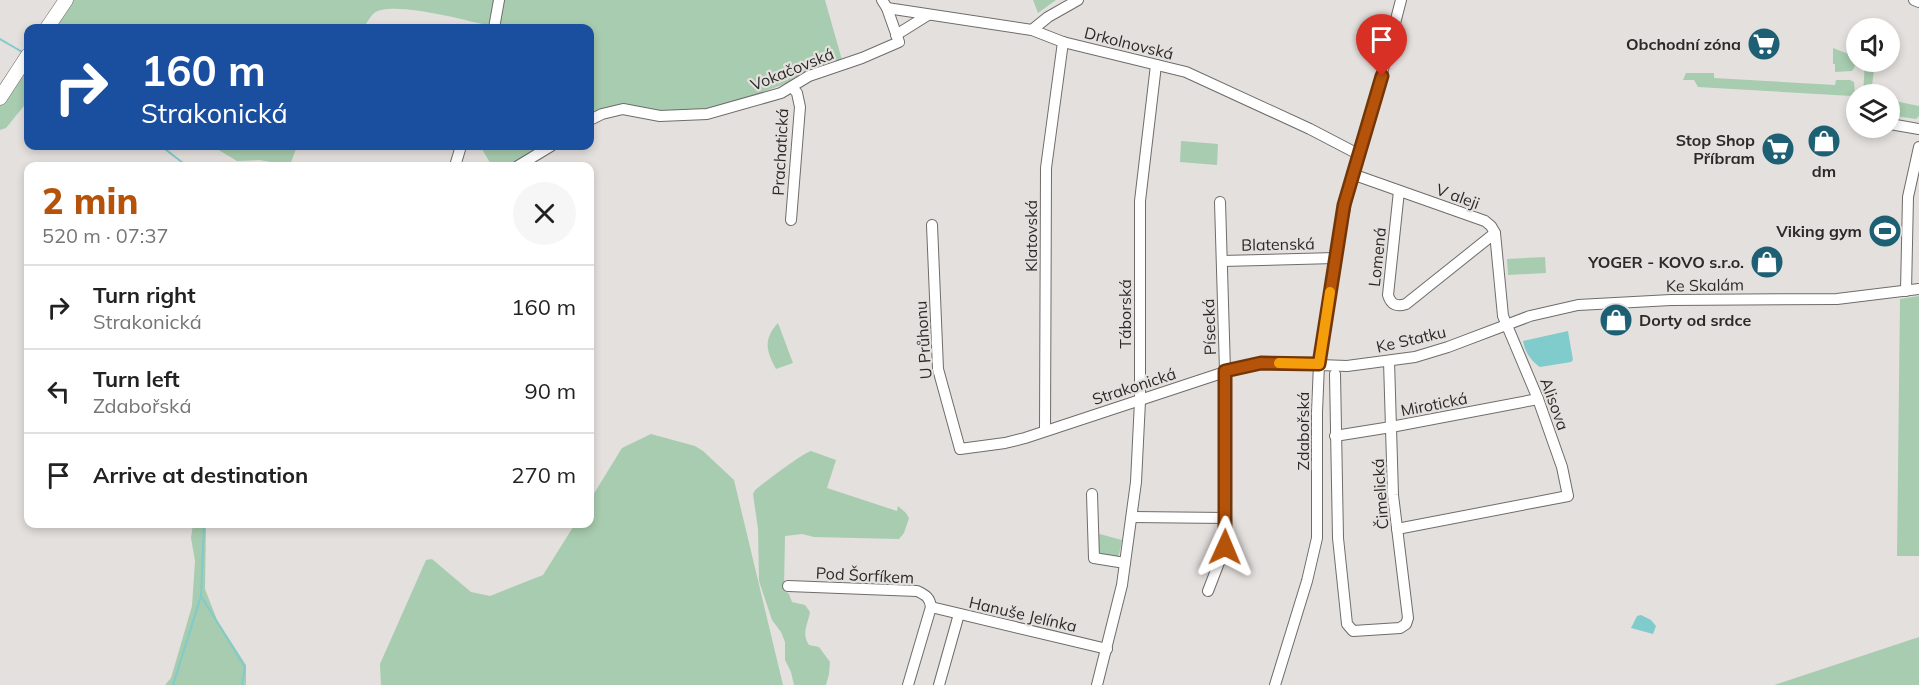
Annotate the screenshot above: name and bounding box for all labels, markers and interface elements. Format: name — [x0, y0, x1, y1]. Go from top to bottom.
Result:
pin — [1356, 14, 1407, 76]
map controls — [1846, 18, 1900, 138]
button: sound — [1846, 18, 1900, 72]
street label: Drkolnovská — [1082, 22, 1176, 64]
icon: arrive — [1365, 23, 1398, 56]
supermarket icon: Obchodní zóna — [1746, 26, 1782, 62]
place label: Obchodní zóna — [1626, 34, 1741, 54]
street label: Vokačovská — [747, 43, 837, 95]
text: 160 m — [141, 44, 266, 97]
icon: right — [42, 48, 120, 126]
button: layers — [1846, 84, 1900, 138]
text: Strakonická — [141, 96, 288, 130]
street label: Prachatická — [768, 108, 792, 196]
shop icon: dm — [1806, 123, 1842, 159]
place label: Stop Shop Příbram — [1676, 130, 1755, 168]
supermarket icon: Stop Shop Příbram — [1760, 131, 1796, 167]
place label: dm — [1812, 161, 1836, 181]
text: 2 min — [42, 178, 138, 223]
street label: V aleji — [1433, 179, 1483, 213]
button: close — [513, 182, 576, 245]
street label: Klatovská — [1021, 200, 1041, 272]
sports icon: Viking gym — [1867, 213, 1903, 249]
place label: Viking gym — [1775, 221, 1862, 241]
text: 520 m · 07:37 — [42, 223, 168, 248]
street label: Lomená — [1364, 226, 1390, 288]
street label: Blatenská — [1241, 233, 1315, 255]
shop icon: YOGER - KOVO s.r.o. — [1749, 244, 1785, 280]
place label: YOGER - KOVO s.r.o. — [1587, 252, 1744, 272]
street label: Ke Skalám — [1666, 274, 1744, 296]
street label: Táborská — [1115, 279, 1135, 349]
text: Turn right — [93, 281, 196, 309]
icon: right — [42, 291, 75, 324]
text: 160 m — [511, 293, 576, 321]
street label: Písecká — [1198, 298, 1220, 356]
street label: U Průhonu — [910, 300, 936, 380]
shop icon: Dorty od srdce — [1598, 302, 1634, 338]
text: Strakonická — [93, 309, 202, 334]
place label: Dorty od srdce — [1639, 310, 1751, 330]
street label: Ke Statku — [1374, 321, 1448, 357]
street label: Strakonická — [1090, 363, 1178, 409]
text: Turn left — [93, 365, 180, 393]
icon: left — [42, 375, 75, 408]
street label: Alisova — [1536, 375, 1574, 433]
text: 90 m — [525, 377, 576, 405]
street label: Mirotická — [1399, 388, 1469, 420]
street label: Zdabořská — [1293, 392, 1313, 470]
text: Zdabořská — [93, 393, 191, 418]
street label: Čimelická — [1368, 458, 1392, 530]
icon: arrive — [42, 459, 75, 492]
text: Arrive at destination — [93, 461, 308, 489]
text: 270 m — [511, 461, 576, 489]
position arrow — [1193, 515, 1257, 579]
street label: Pod Šorfíkem — [815, 562, 915, 588]
street label: Hanuše Jelínka — [967, 592, 1079, 636]

